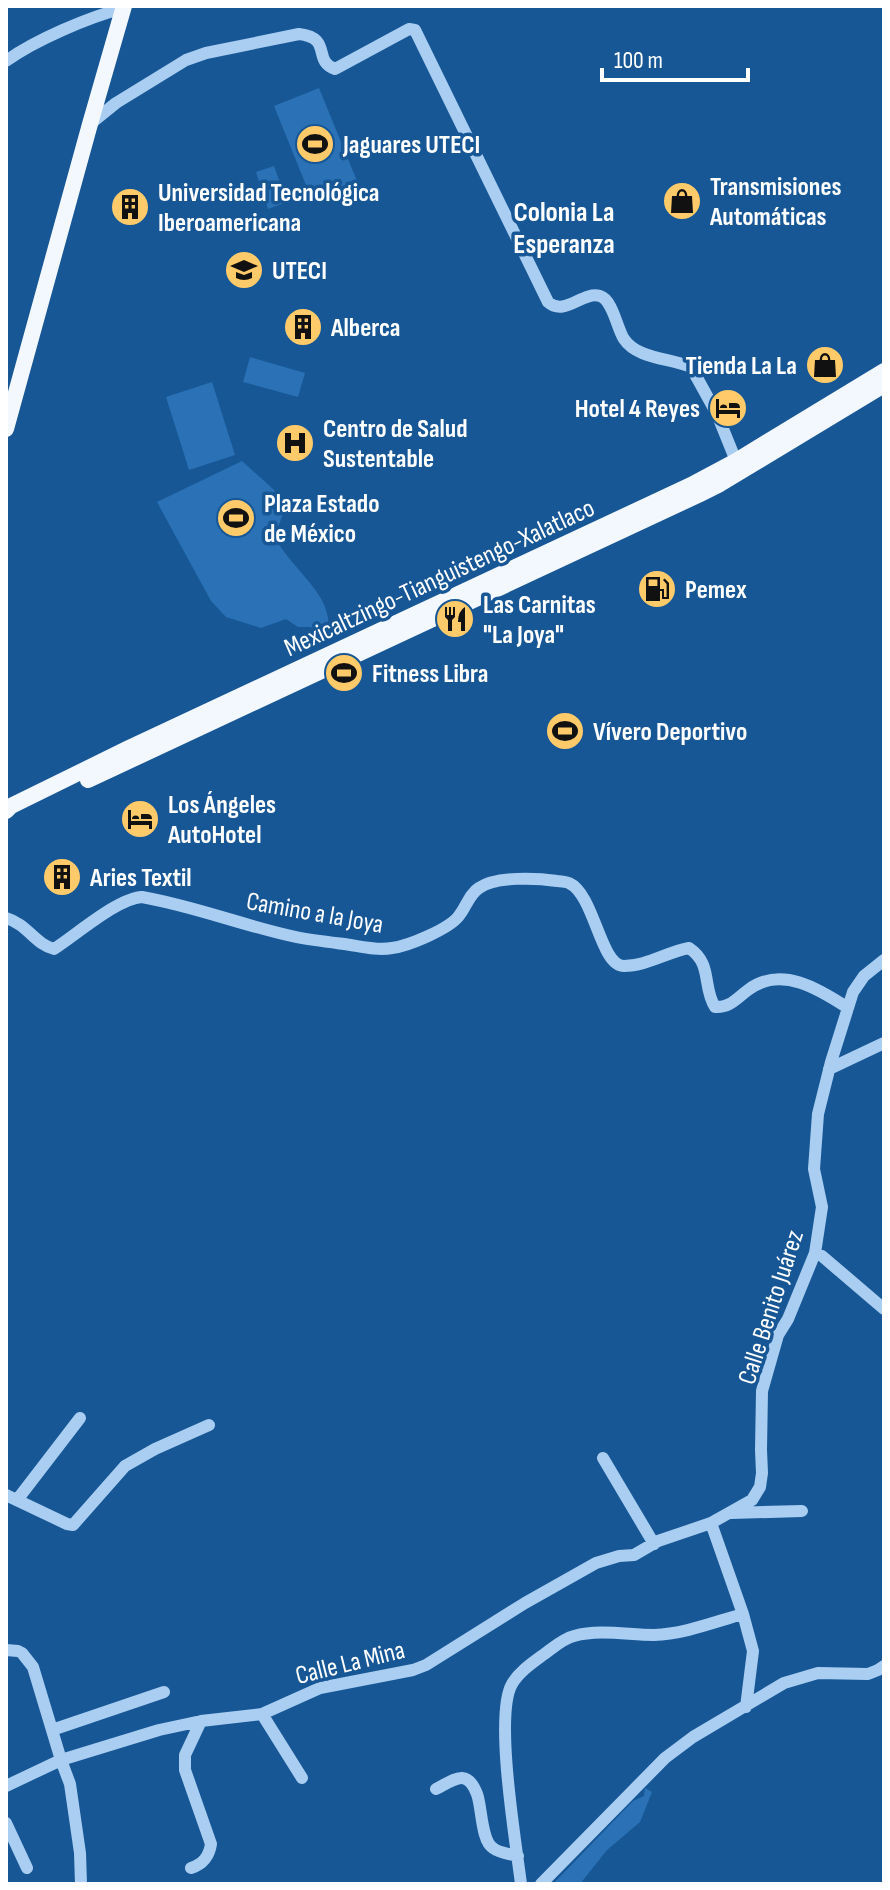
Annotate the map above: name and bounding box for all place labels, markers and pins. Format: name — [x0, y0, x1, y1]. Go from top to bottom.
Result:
sports icon: Jaguares UTECI — [294, 123, 336, 165]
place label: Jaguares UTECI — [342, 130, 480, 161]
place label: Transmisiones Automáticas — [709, 172, 841, 233]
place label: Universidad Tecnológica Iberoamericana — [158, 178, 379, 239]
shop icon: Transmisiones Automáticas — [661, 180, 703, 222]
building icon: Universidad Tecnológica Iberoamericana — [109, 186, 151, 228]
school or university icon: UTECI — [223, 249, 265, 291]
place label: UTECI — [272, 256, 327, 287]
building icon: Alberca — [282, 306, 324, 348]
place label: Alberca — [330, 313, 400, 344]
shop icon: Tienda La La — [804, 344, 846, 386]
place label: Tienda La La — [686, 351, 797, 382]
hotel icon: Hotel 4 Reyes — [707, 387, 749, 429]
place label: Hotel 4 Reyes — [575, 394, 700, 425]
place label: Centro de Salud Sustentable — [323, 414, 468, 475]
hospital icon: Centro de Salud Sustentable — [274, 422, 316, 464]
place label: Plaza Estado de México — [264, 489, 379, 550]
sports icon: Plaza Estado de México — [215, 497, 257, 539]
fuel station icon: Pemex — [636, 568, 678, 610]
place label: Pemex — [685, 575, 747, 606]
place label: Las Carnitas "La Joya" — [483, 590, 596, 651]
restaurant icon: Las Carnitas "La Joya" — [434, 598, 476, 640]
sports icon: Fitness Libra — [323, 652, 365, 694]
place label: Fitness Libra — [372, 659, 488, 690]
sports icon: Vívero Deportivo — [544, 710, 586, 752]
place label: Vívero Deportivo — [593, 717, 747, 748]
place label: Los Ángeles AutoHotel — [167, 790, 276, 851]
hotel icon: Los Ángeles AutoHotel — [119, 798, 161, 840]
building icon: Aries Textil — [41, 856, 83, 898]
place label: Aries Textil — [89, 863, 192, 894]

